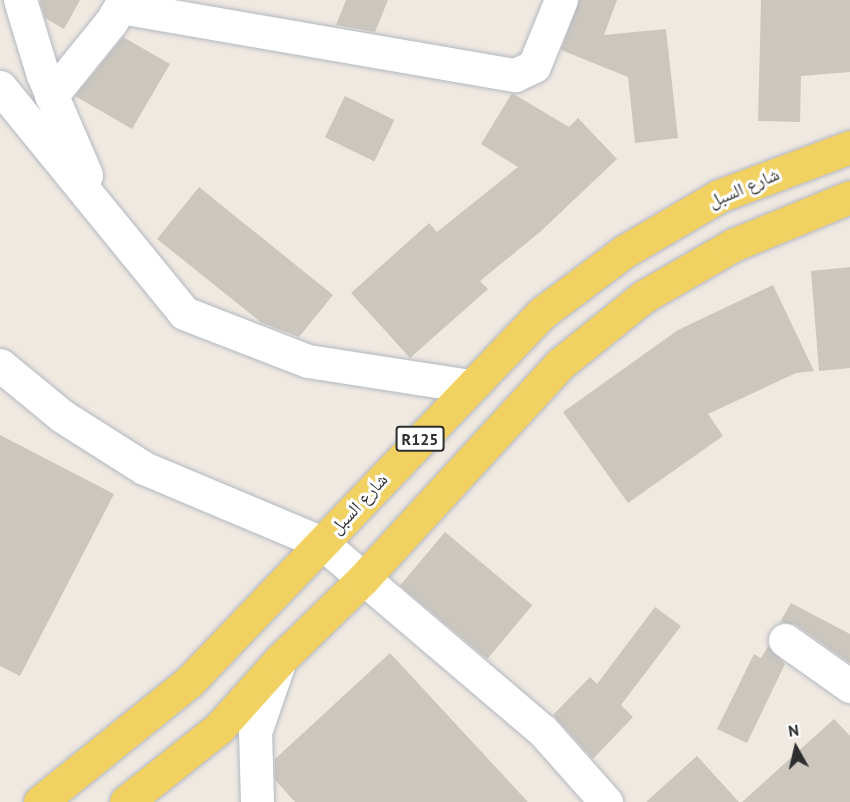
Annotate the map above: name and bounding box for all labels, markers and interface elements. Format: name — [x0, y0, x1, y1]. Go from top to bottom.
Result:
street label: شارع السبل — [705, 163, 783, 213]
road number: R125 — [394, 426, 446, 452]
street label: شارع السبل — [326, 469, 392, 539]
north arrow — [766, 718, 826, 778]
text: N — [787, 720, 800, 741]

